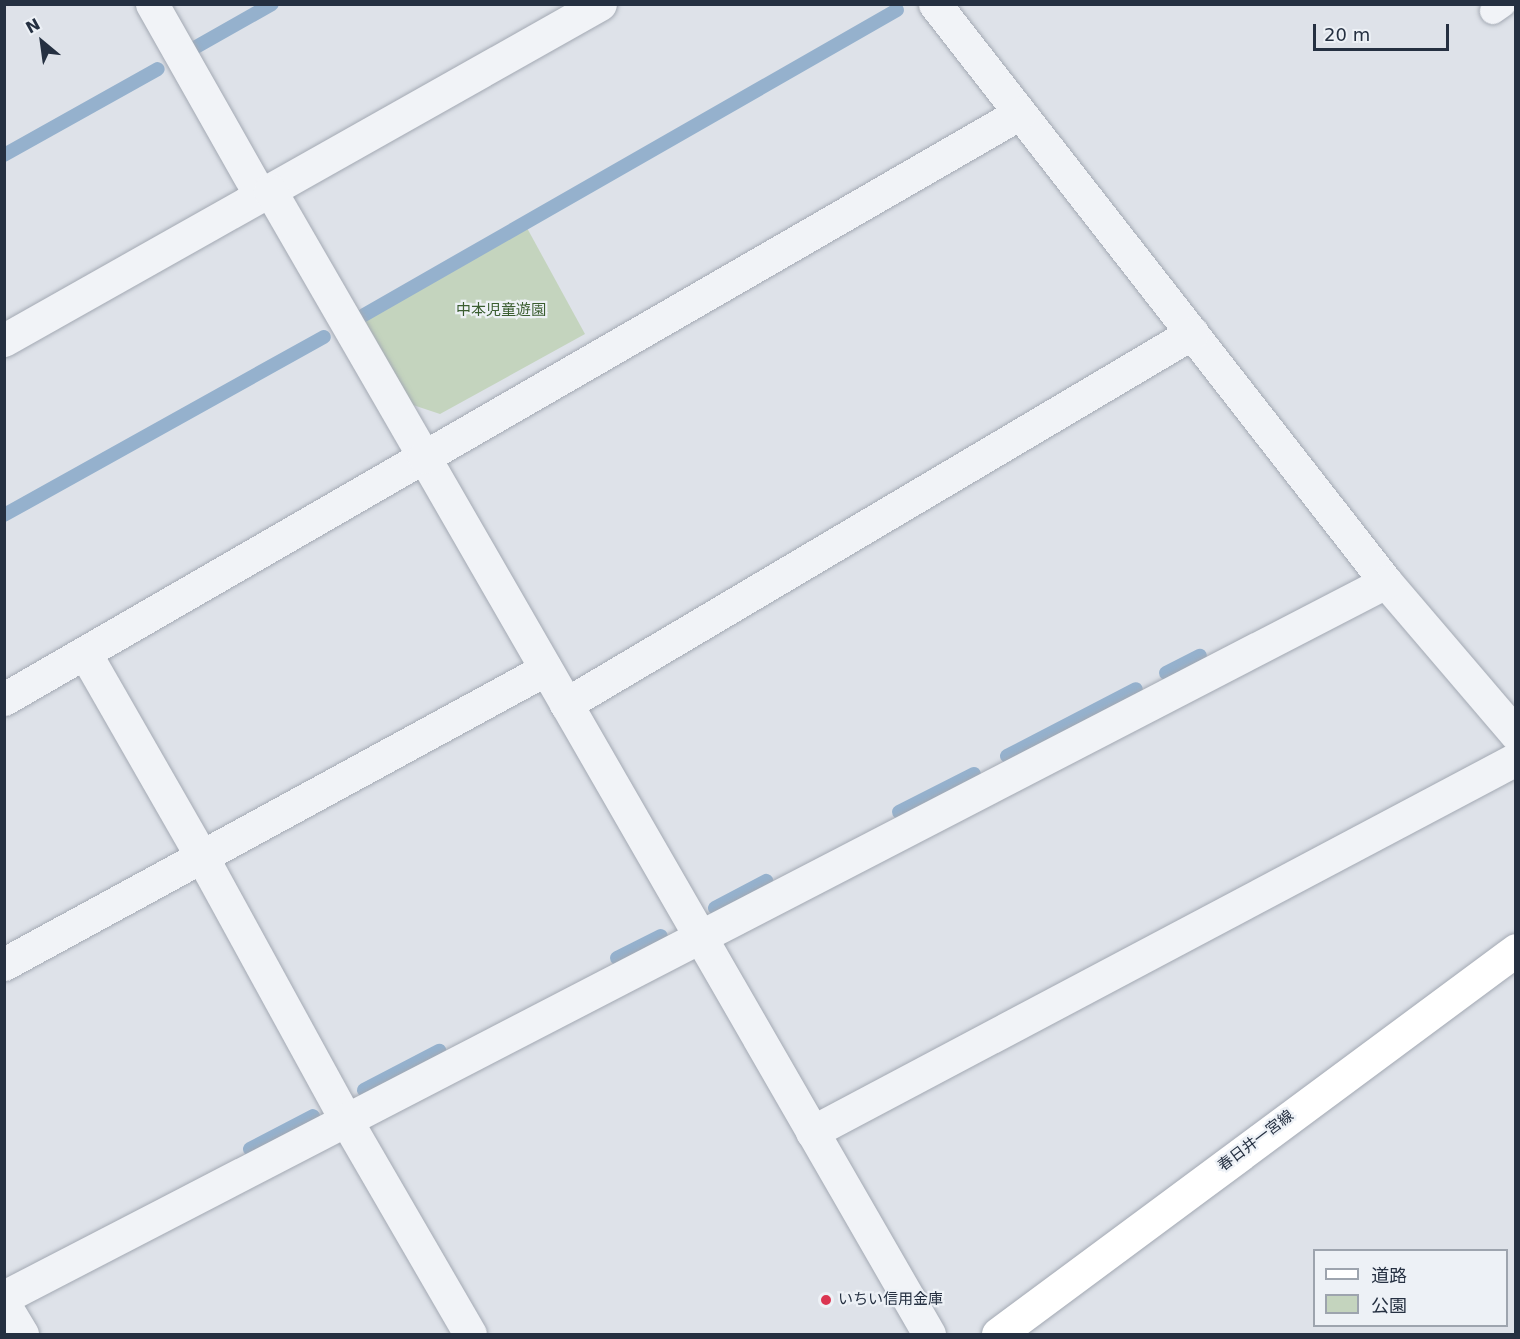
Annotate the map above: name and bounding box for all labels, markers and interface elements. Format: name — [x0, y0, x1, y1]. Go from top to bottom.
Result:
north arrow — [12, 12, 72, 72]
scale bar — [1316, 12, 1452, 50]
text: N — [23, 14, 43, 37]
text: 20 m — [1324, 24, 1370, 45]
park label: 中本児童遊園 — [456, 302, 546, 320]
street label: 春日井一宮線 — [1215, 1107, 1297, 1175]
legend — [1313, 1249, 1508, 1327]
text: 道路 — [1371, 1265, 1407, 1286]
place label: いちい信用金庫 — [838, 1291, 943, 1309]
marker: いちい信用金庫 — [819, 1293, 833, 1307]
text: 公園 — [1371, 1295, 1407, 1316]

